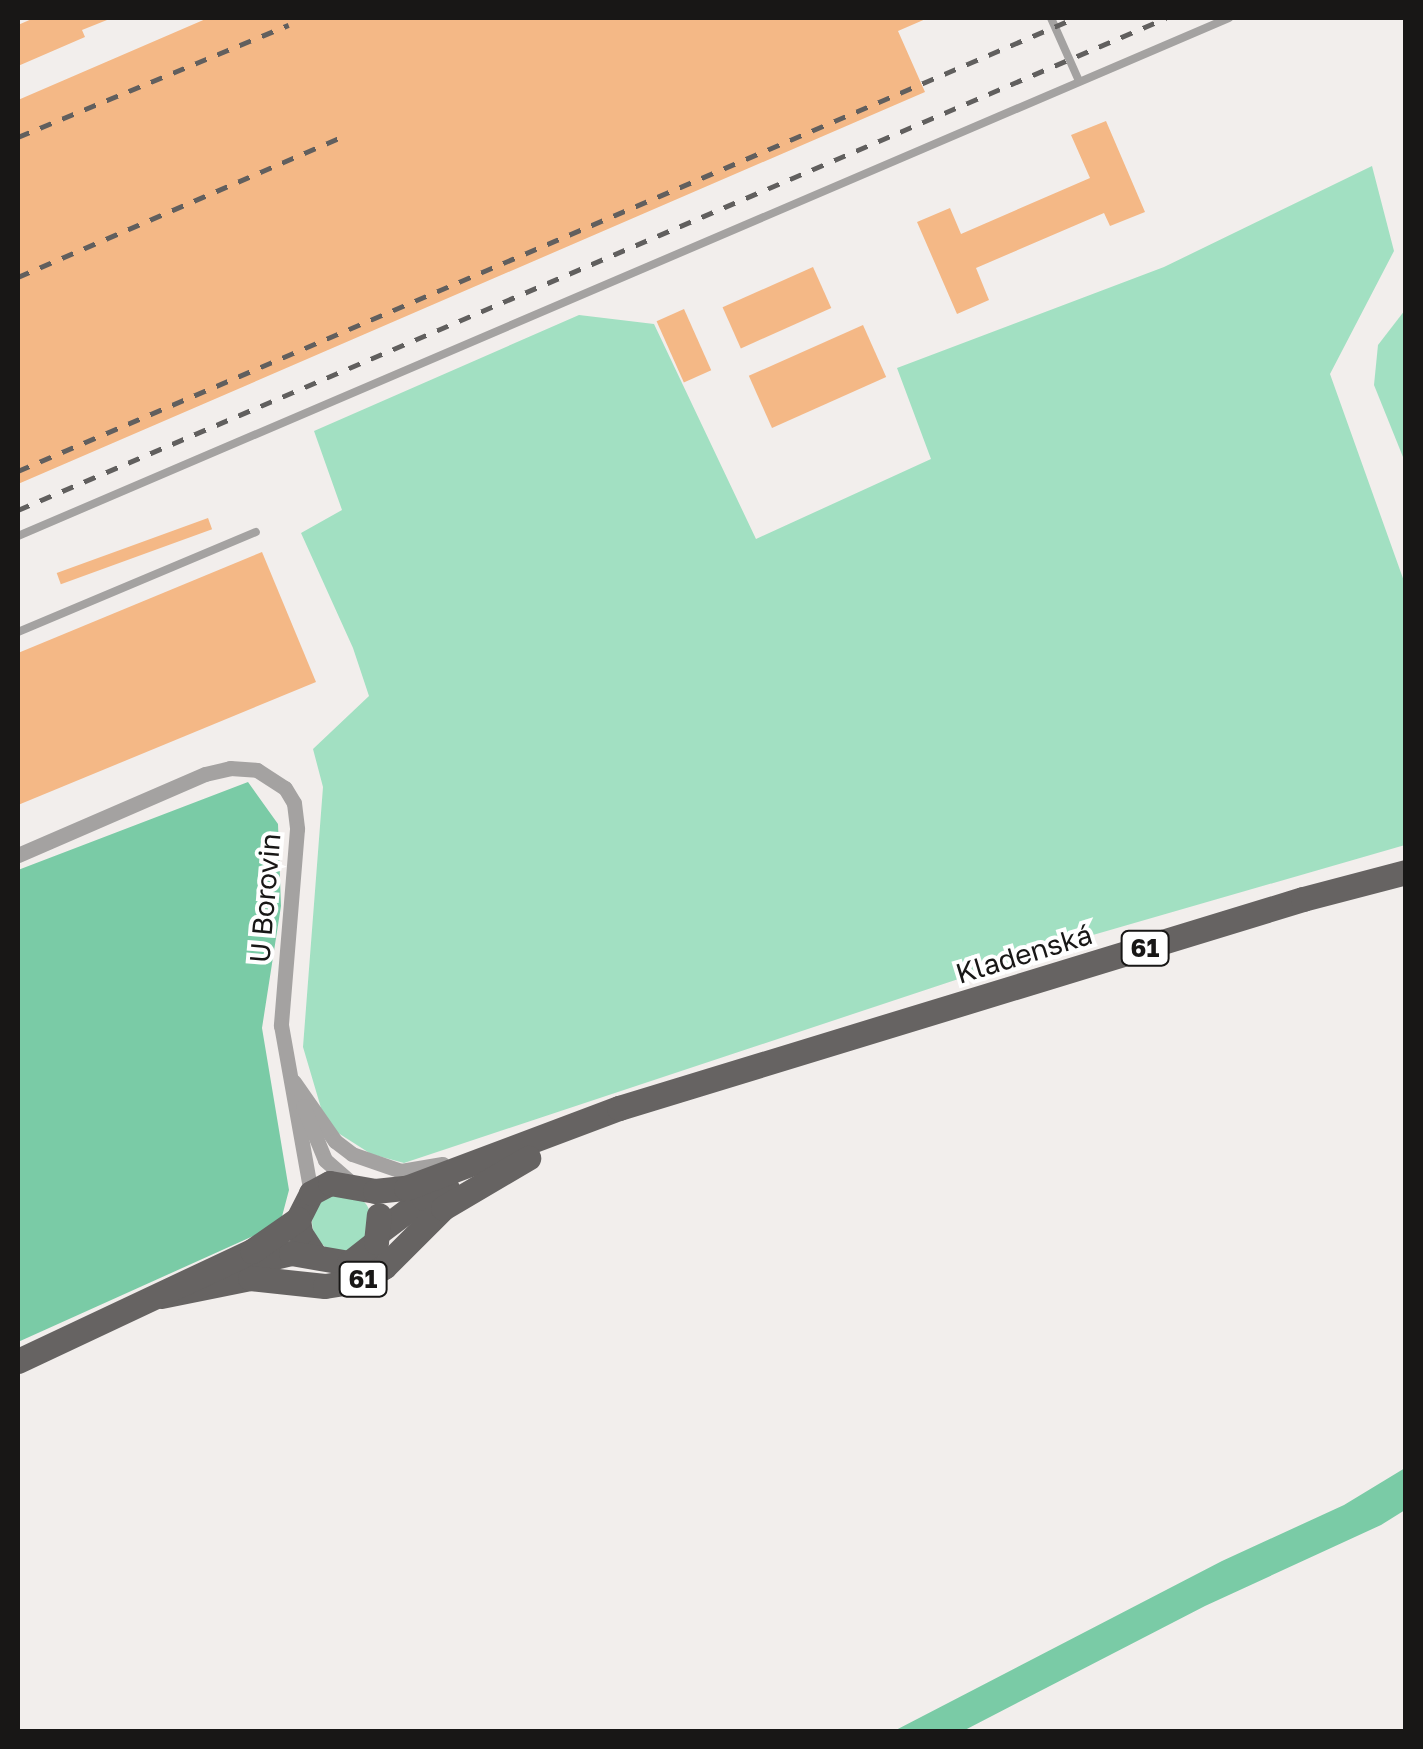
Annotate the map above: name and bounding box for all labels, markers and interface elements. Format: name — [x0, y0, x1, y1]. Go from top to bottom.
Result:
street label: U Borovin — [243, 832, 287, 964]
street label: Kladenská — [952, 917, 1096, 991]
road number: 61 — [1120, 928, 1170, 968]
road number: 61 — [338, 1259, 388, 1299]

